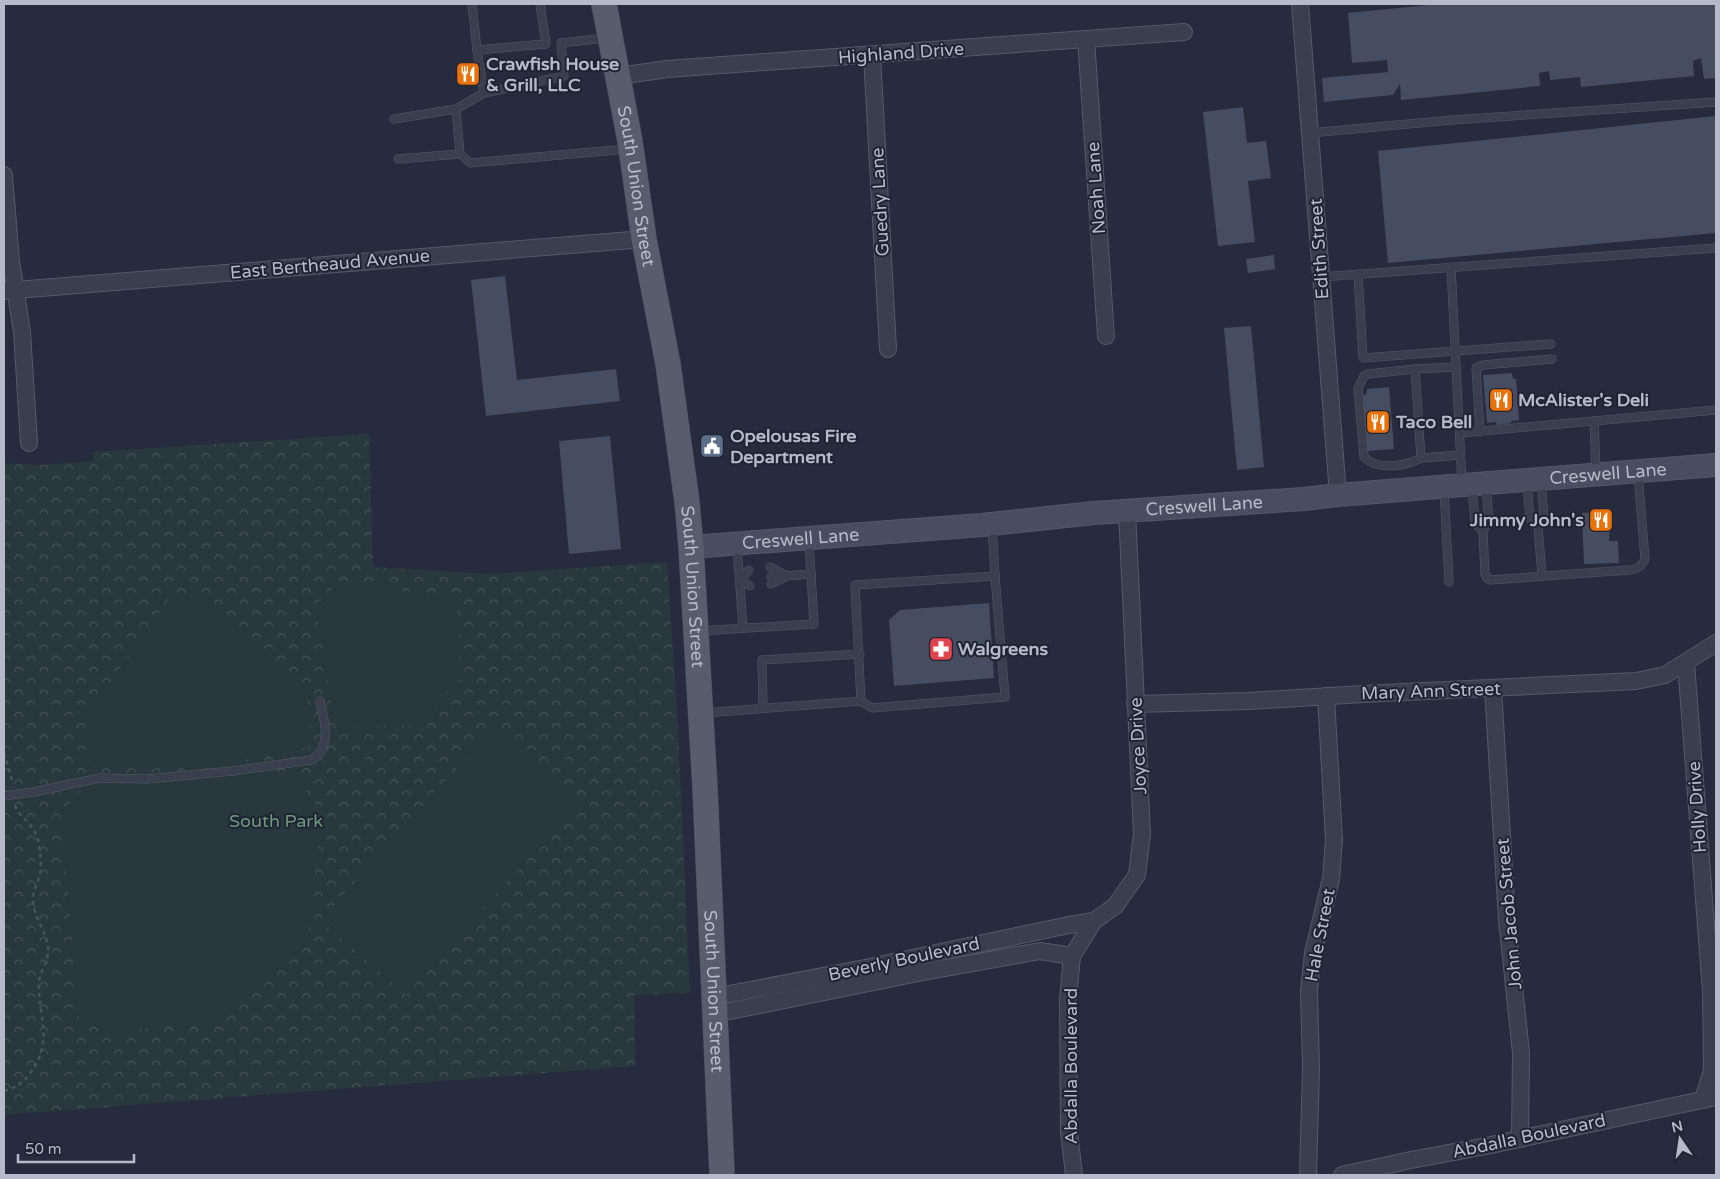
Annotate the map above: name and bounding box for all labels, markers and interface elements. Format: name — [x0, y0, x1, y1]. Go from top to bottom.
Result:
street label: Highland Drive — [837, 38, 965, 68]
place label: Crawfish House & Grill, LLC — [486, 53, 619, 96]
restaurant icon: Crawfish House & Grill, LLC — [455, 61, 481, 87]
street label: South Union Street — [613, 104, 660, 268]
street label: Noah Lane — [1082, 141, 1110, 235]
street label: Guedry Lane — [866, 147, 894, 257]
street label: Edith Street — [1304, 198, 1333, 300]
street label: East Bertheaud Avenue — [229, 244, 431, 284]
restaurant icon: McAlister's Deli — [1488, 387, 1514, 413]
place label: McAlister's Deli — [1518, 389, 1649, 411]
restaurant icon: Taco Bell — [1365, 409, 1391, 435]
place label: Taco Bell — [1395, 411, 1472, 433]
place label: Opelousas Fire Department — [730, 425, 857, 468]
public building icon: Opelousas Fire Department — [699, 433, 725, 459]
street label: Creswell Lane — [1549, 458, 1667, 489]
street label: Creswell Lane — [1145, 491, 1264, 521]
street label: South Union Street — [676, 505, 709, 669]
restaurant icon: Jimmy John's — [1588, 507, 1614, 533]
place label: Jimmy John's — [1469, 509, 1584, 531]
street label: Creswell Lane — [741, 523, 860, 554]
pharmacy icon: Walgreens — [928, 636, 954, 662]
place label: Walgreens — [958, 638, 1048, 660]
street label: Mary Ann Street — [1361, 678, 1502, 704]
street label: Joyce Drive — [1124, 697, 1152, 795]
street label: Holly Drive — [1683, 760, 1711, 854]
park label: South Park — [229, 810, 323, 832]
street label: John Jacob Street — [1491, 837, 1527, 991]
street label: Hale Street — [1300, 886, 1340, 983]
street label: South Union Street — [699, 910, 728, 1073]
street label: Beverly Boulevard — [826, 932, 982, 986]
street label: Abdalla Boulevard — [1060, 988, 1082, 1144]
street label: Abdalla Boulevard — [1450, 1109, 1608, 1163]
north arrow — [1655, 1114, 1705, 1164]
text: N — [1670, 1117, 1685, 1136]
scale bar — [18, 1132, 134, 1164]
text: 50 m — [25, 1140, 62, 1158]

